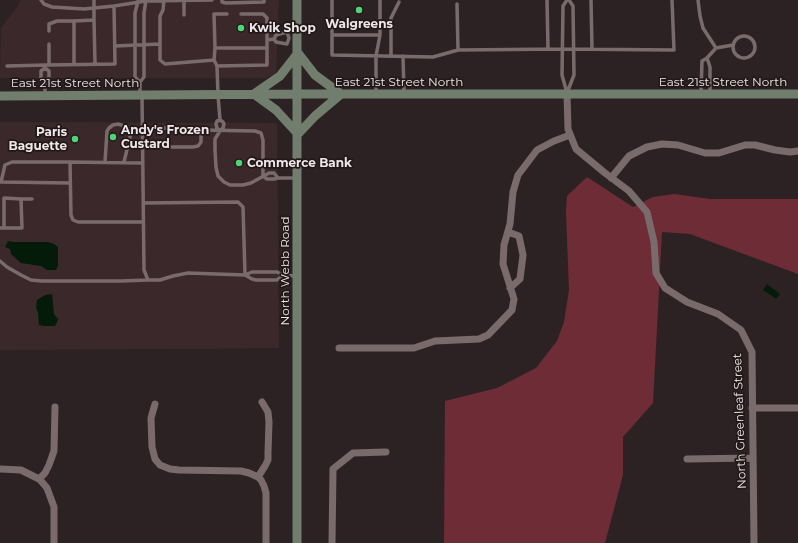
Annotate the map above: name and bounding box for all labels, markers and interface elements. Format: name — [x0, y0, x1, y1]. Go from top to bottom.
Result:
marker: Walgreens — [354, 5, 364, 15]
place label: Walgreens — [325, 17, 393, 31]
place label: Kwik Shop — [249, 21, 316, 35]
marker: Kwik Shop — [236, 23, 246, 33]
street label: East 21st Street North — [335, 75, 463, 89]
street label: East 21st Street North — [659, 75, 787, 89]
street label: East 21st Street North — [11, 76, 139, 90]
place label: Andy's Frozen Custard — [121, 123, 209, 151]
place label: Paris Baguette — [8, 125, 67, 153]
marker: Andy's Frozen Custard — [108, 132, 118, 142]
marker: Paris Baguette — [70, 134, 80, 144]
place label: Commerce Bank — [247, 156, 352, 170]
marker: Commerce Bank — [234, 158, 244, 168]
street label: North Webb Road — [278, 216, 292, 326]
street label: North Greenleaf Street — [730, 353, 750, 489]

